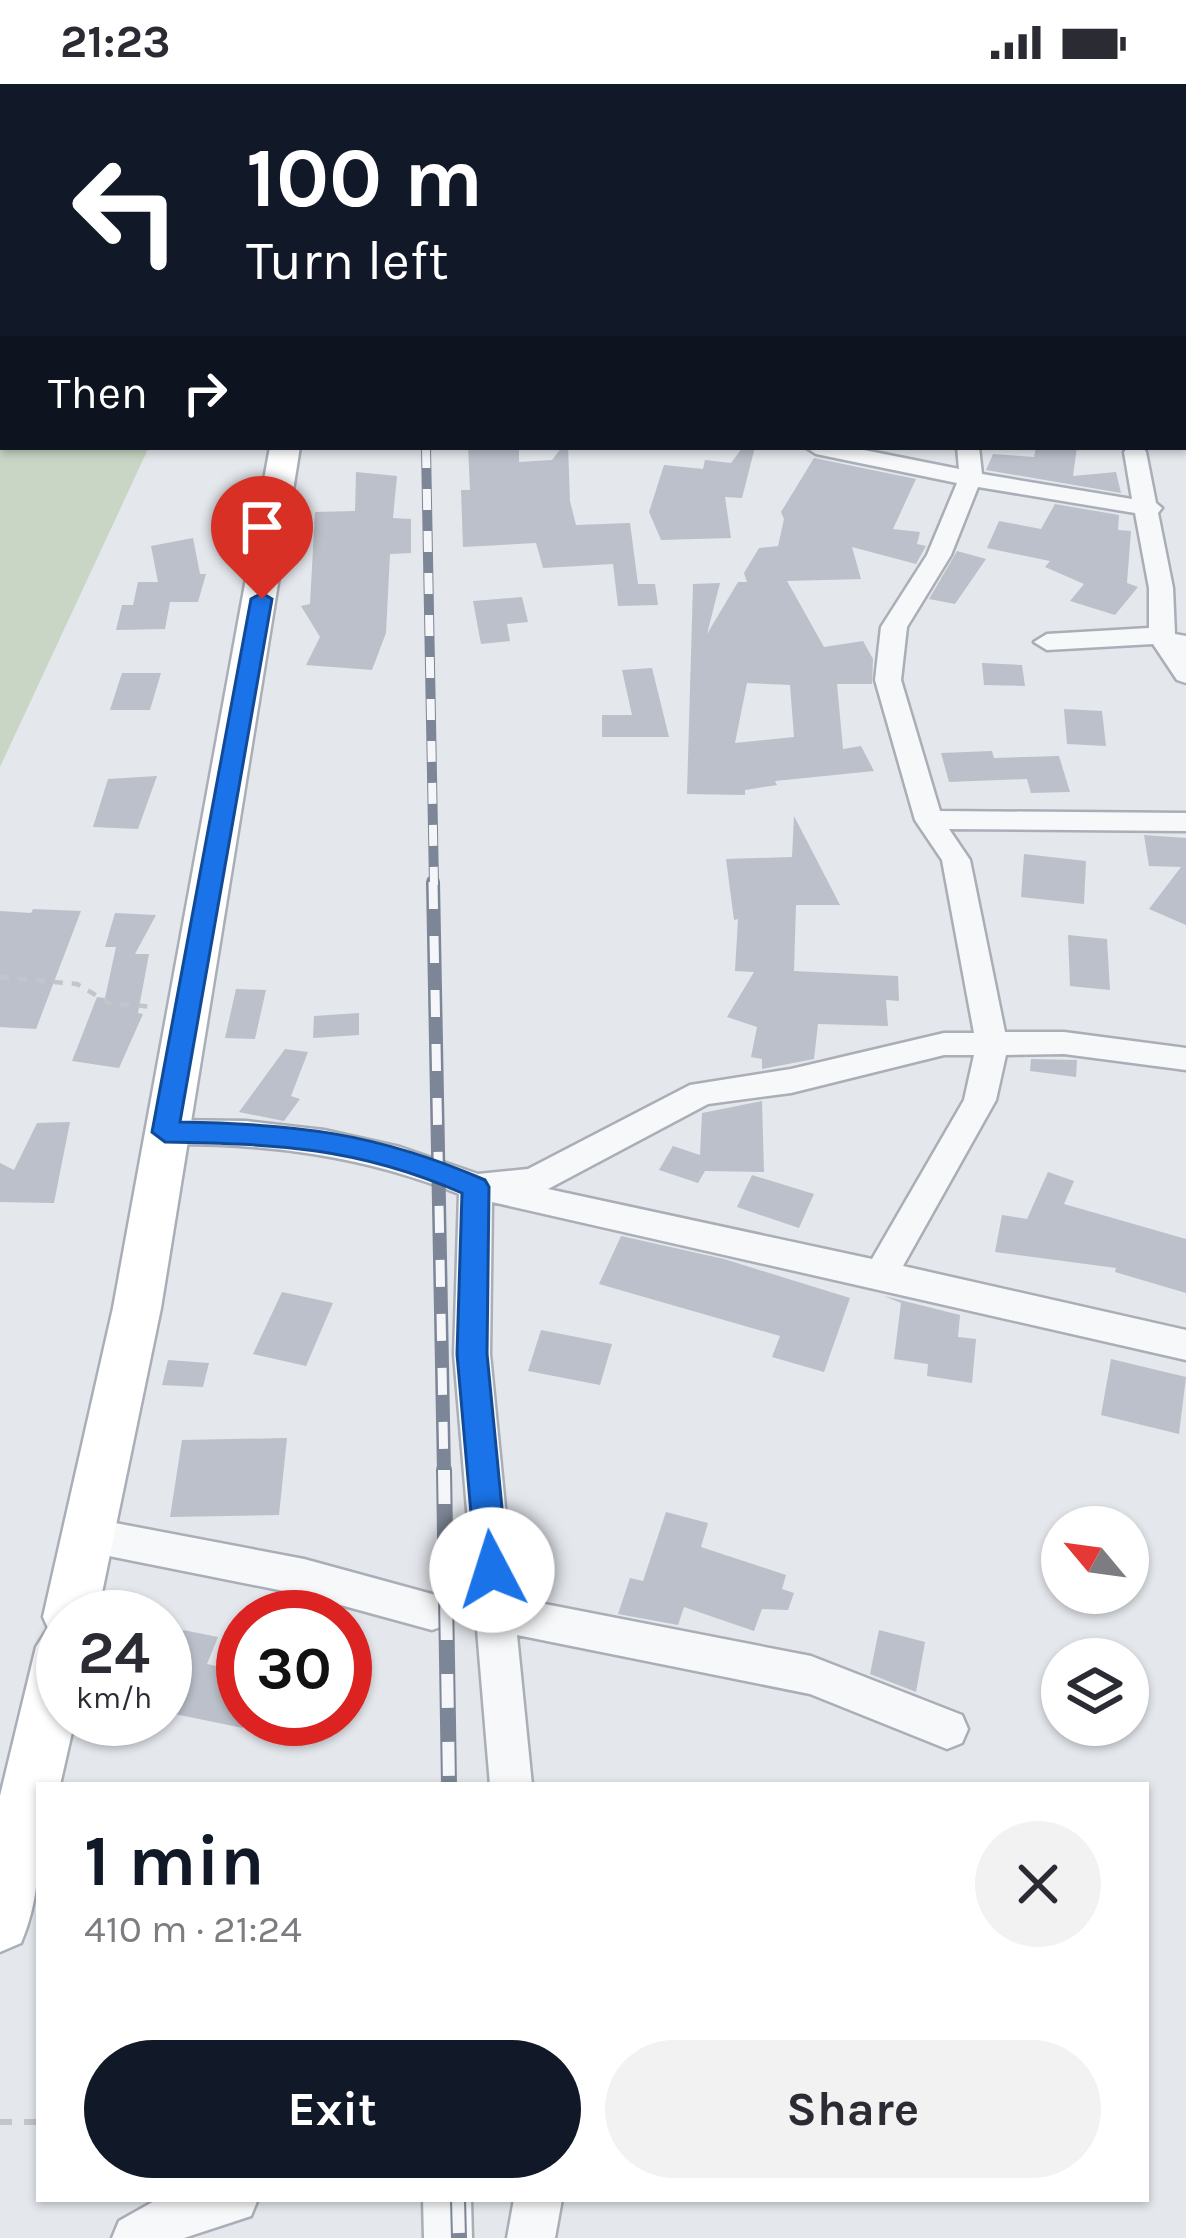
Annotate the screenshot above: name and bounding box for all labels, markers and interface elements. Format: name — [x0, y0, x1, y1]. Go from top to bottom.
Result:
text: 21:23 — [60, 16, 171, 68]
text: 100 m — [246, 129, 483, 227]
icon: left — [48, 132, 204, 288]
text: Turn left — [246, 229, 449, 293]
icon: right — [172, 360, 238, 426]
text: Then — [48, 367, 148, 419]
pin — [211, 476, 313, 599]
icon: arrive — [229, 494, 295, 560]
north arrow — [1041, 1506, 1149, 1614]
map controls — [1041, 1506, 1149, 1746]
position arrow — [429, 1507, 555, 1633]
speed limit sign: 30 — [216, 1590, 372, 1746]
text: 24 — [78, 1618, 150, 1688]
button: layers — [1041, 1638, 1149, 1746]
text: km/h — [76, 1680, 152, 1716]
text: 1 min — [84, 1819, 265, 1903]
button: close — [975, 1821, 1101, 1947]
text: 410 m · 21:24 — [84, 1906, 302, 1952]
button: Exit — [84, 2040, 581, 2178]
button: Share — [605, 2040, 1101, 2178]

